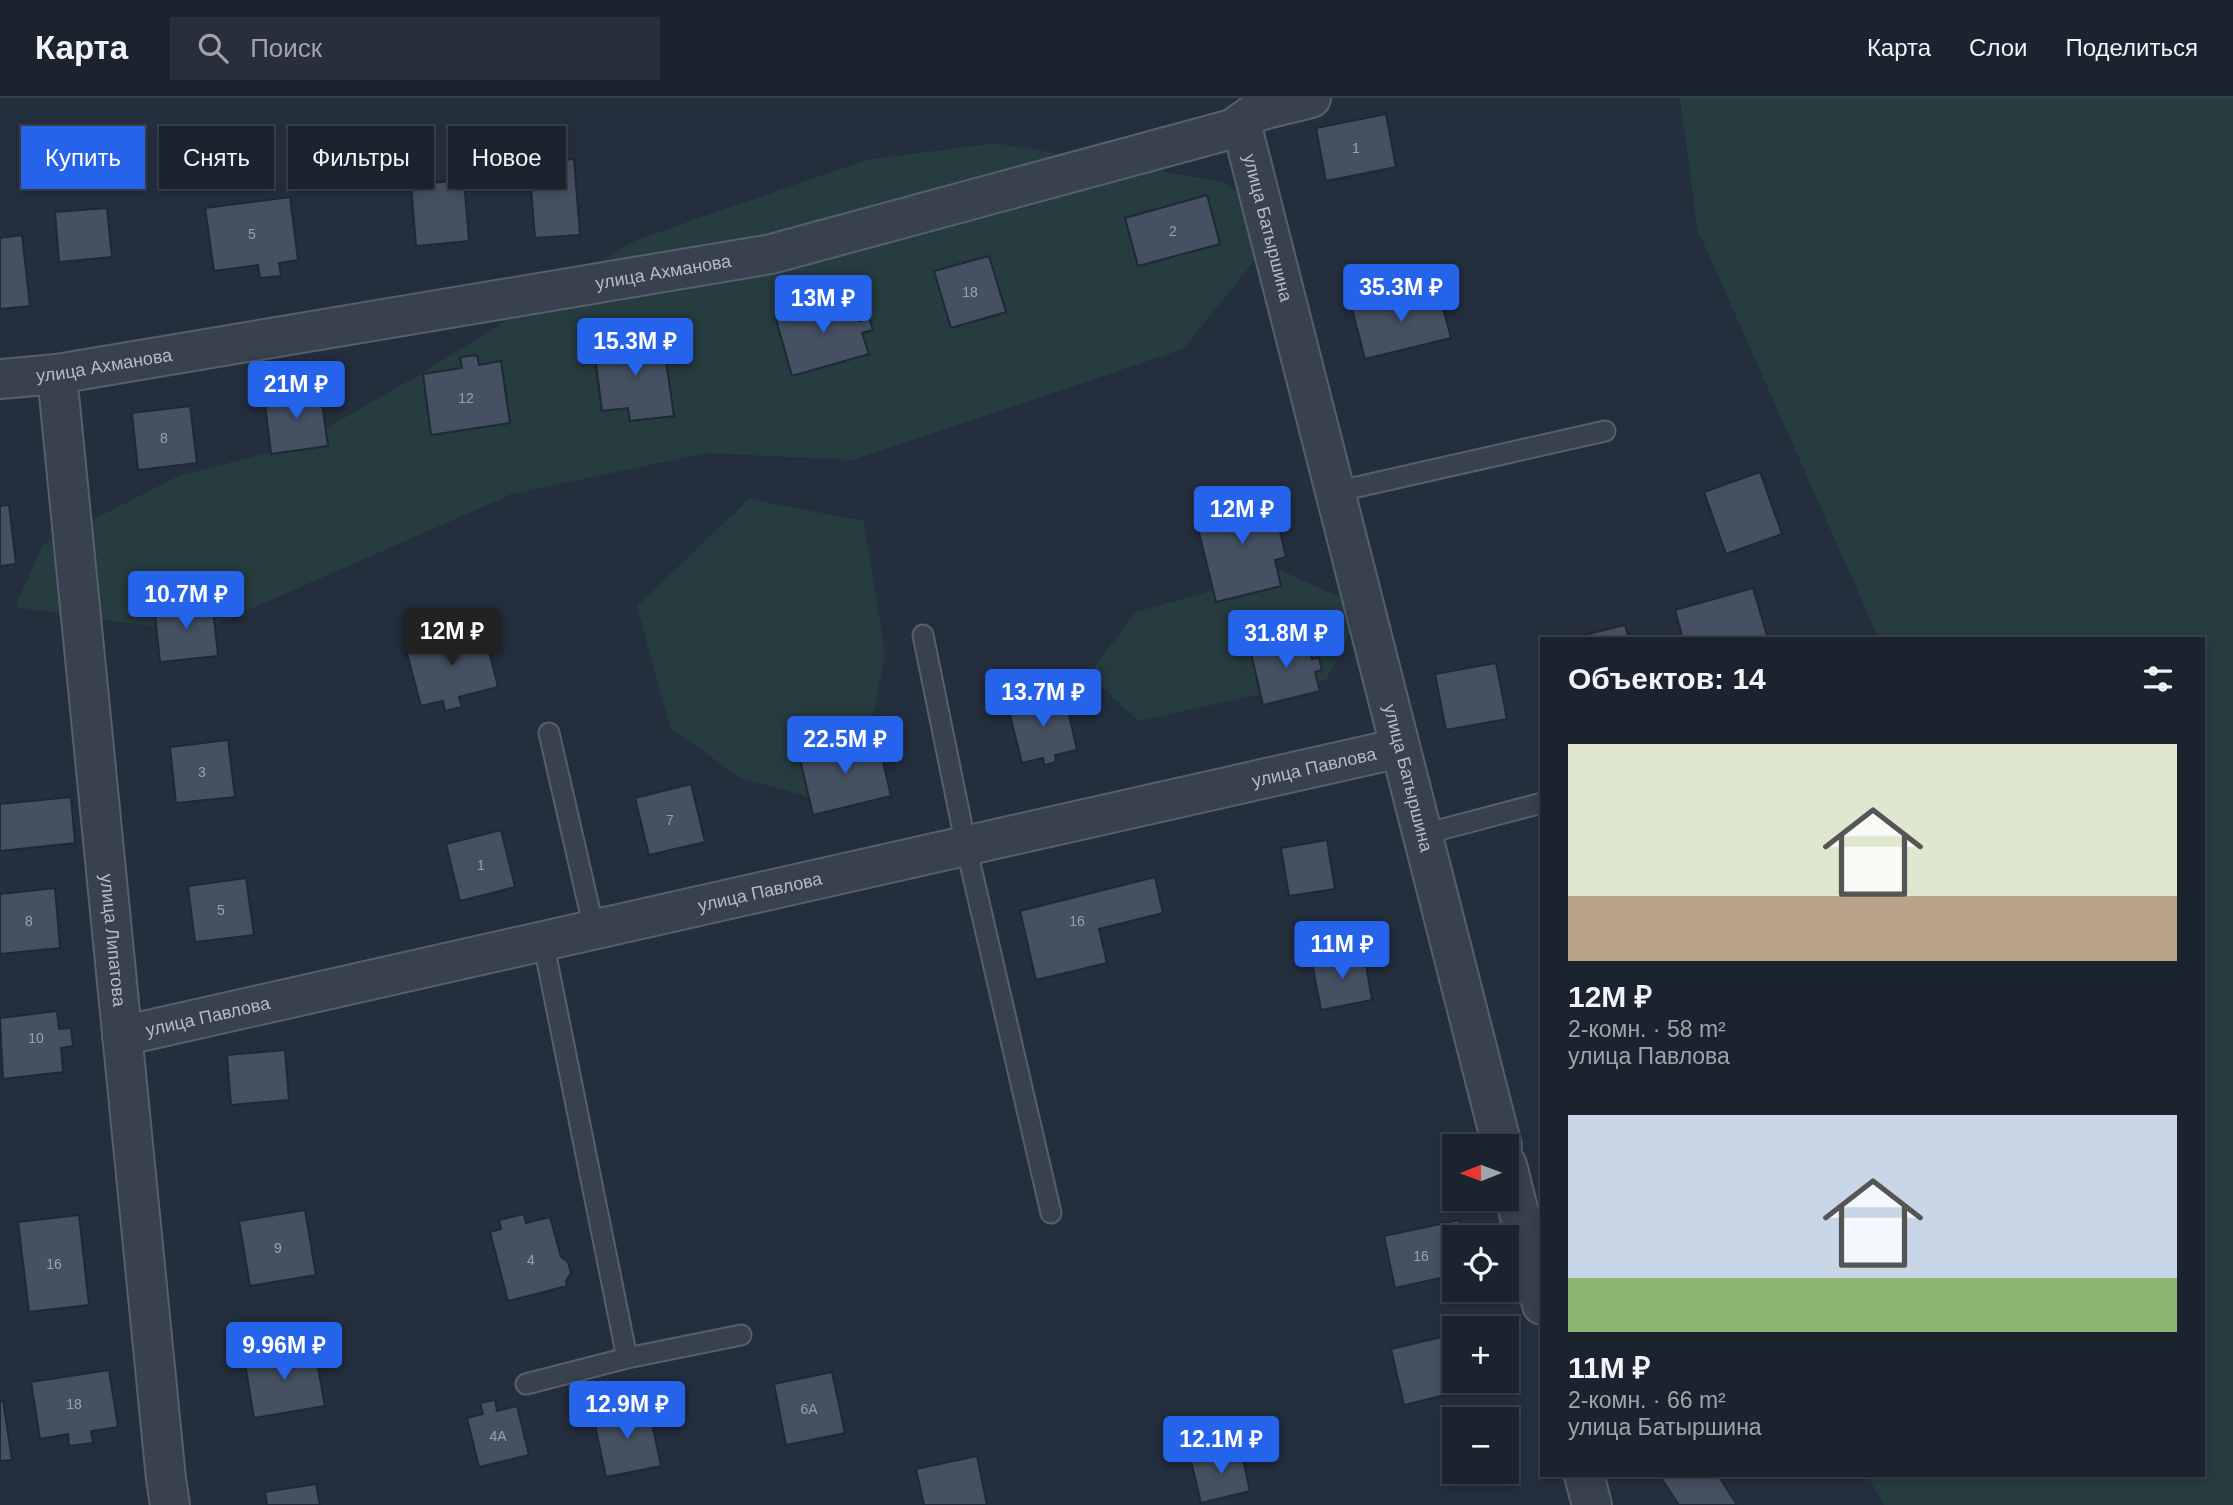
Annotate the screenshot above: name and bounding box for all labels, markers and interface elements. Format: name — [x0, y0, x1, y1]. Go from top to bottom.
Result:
search box — [170, 17, 660, 80]
text: Карта — [35, 29, 128, 66]
icon: search — [194, 29, 232, 67]
text: Поиск — [250, 33, 322, 63]
text: Карта — [1867, 34, 1931, 61]
text: Слои — [1969, 34, 2027, 61]
text: Поделиться — [2065, 34, 2198, 61]
chip: Купить — [21, 126, 145, 189]
chip: Снять — [159, 126, 274, 189]
chip: Фильтры — [288, 126, 434, 189]
chip: Новое — [448, 126, 566, 189]
house number: 1 — [1352, 140, 1360, 156]
street label: улица Батыршина — [1239, 152, 1296, 305]
house number: 2 — [1169, 223, 1177, 239]
house number: 5 — [248, 226, 256, 242]
street label: улица Ахманова — [594, 251, 734, 293]
pin: 35.3M ₽ — [1336, 264, 1466, 324]
text: 35.3M ₽ — [1359, 274, 1443, 300]
pin: 13M ₽ — [774, 275, 872, 335]
house number: 18 — [962, 284, 978, 300]
text: 13M ₽ — [791, 285, 855, 311]
pin: 15.3M ₽ — [570, 318, 700, 378]
text: 15.3M ₽ — [593, 328, 677, 354]
street label: улица Ахманова — [35, 345, 174, 386]
pin: 21M ₽ — [247, 362, 345, 421]
text: 21M ₽ — [264, 371, 328, 397]
house number: 12 — [458, 390, 474, 406]
house number: 8 — [160, 430, 168, 446]
pin: 12M ₽ — [1193, 486, 1291, 546]
text: 12M ₽ — [1210, 496, 1274, 522]
pin: 10.7M ₽ — [121, 572, 251, 631]
text: 10.7M ₽ — [144, 581, 228, 607]
pin: 12M ₽ — [403, 608, 501, 668]
pin: 31.8M ₽ — [1221, 610, 1351, 670]
text: 12M ₽ — [420, 618, 484, 644]
text: 31.8M ₽ — [1244, 620, 1328, 646]
icon: filters — [2139, 660, 2177, 698]
text: Объектов: 14 — [1568, 662, 1766, 695]
pin: 13.7M ₽ — [978, 670, 1108, 729]
text: 13.7M ₽ — [1001, 679, 1085, 705]
street label: улица Батыршина — [1380, 702, 1437, 855]
pin: 22.5M ₽ — [780, 716, 910, 776]
text: 22.5M ₽ — [803, 726, 887, 752]
street label: улица Павлова — [1250, 743, 1379, 791]
house number: 3 — [198, 764, 206, 780]
icon: home — [1810, 789, 1936, 915]
house number: 7 — [666, 812, 674, 828]
house number: 1 — [477, 857, 485, 873]
street label: улица Павлова — [696, 868, 825, 916]
street label: улица Липатова — [96, 873, 129, 1009]
house number: 5 — [217, 902, 225, 918]
house number: 8 — [25, 913, 33, 929]
house number: 16 — [1069, 913, 1085, 929]
pin: 11M ₽ — [1293, 922, 1391, 981]
text: 11M ₽ — [1310, 931, 1374, 957]
text: 12M ₽ — [1568, 980, 1652, 1013]
street label: улица Павлова — [144, 993, 273, 1040]
text: 2-комн. · 58 m² — [1568, 1016, 1726, 1042]
house number: 10 — [28, 1030, 44, 1046]
text: улица Павлова — [1568, 1043, 1730, 1069]
north arrow — [1442, 1134, 1519, 1211]
map controls — [1442, 1134, 1519, 1484]
icon: home — [1810, 1160, 1936, 1286]
button: locate — [1442, 1225, 1519, 1302]
house number: 9 — [274, 1240, 282, 1256]
house number: 16 — [1413, 1248, 1429, 1264]
house number: 4 — [527, 1252, 535, 1268]
house number: 16 — [46, 1256, 62, 1272]
button: + — [1442, 1316, 1519, 1393]
pin: 9.96M ₽ — [219, 1322, 349, 1382]
text: 9.96M ₽ — [242, 1332, 326, 1358]
text: 11M ₽ — [1568, 1351, 1651, 1384]
pin: 12.9M ₽ — [562, 1382, 692, 1441]
text: 2-комн. · 66 m² — [1568, 1387, 1726, 1413]
text: 12.9M ₽ — [585, 1391, 669, 1417]
house number: 18 — [66, 1396, 82, 1412]
house number: 6А — [800, 1401, 818, 1417]
button: − — [1442, 1407, 1519, 1484]
text: улица Батыршина — [1568, 1414, 1762, 1440]
pin: 12.1M ₽ — [1156, 1416, 1286, 1476]
text: 12.1M ₽ — [1179, 1426, 1263, 1452]
house number: 4А — [489, 1428, 507, 1444]

